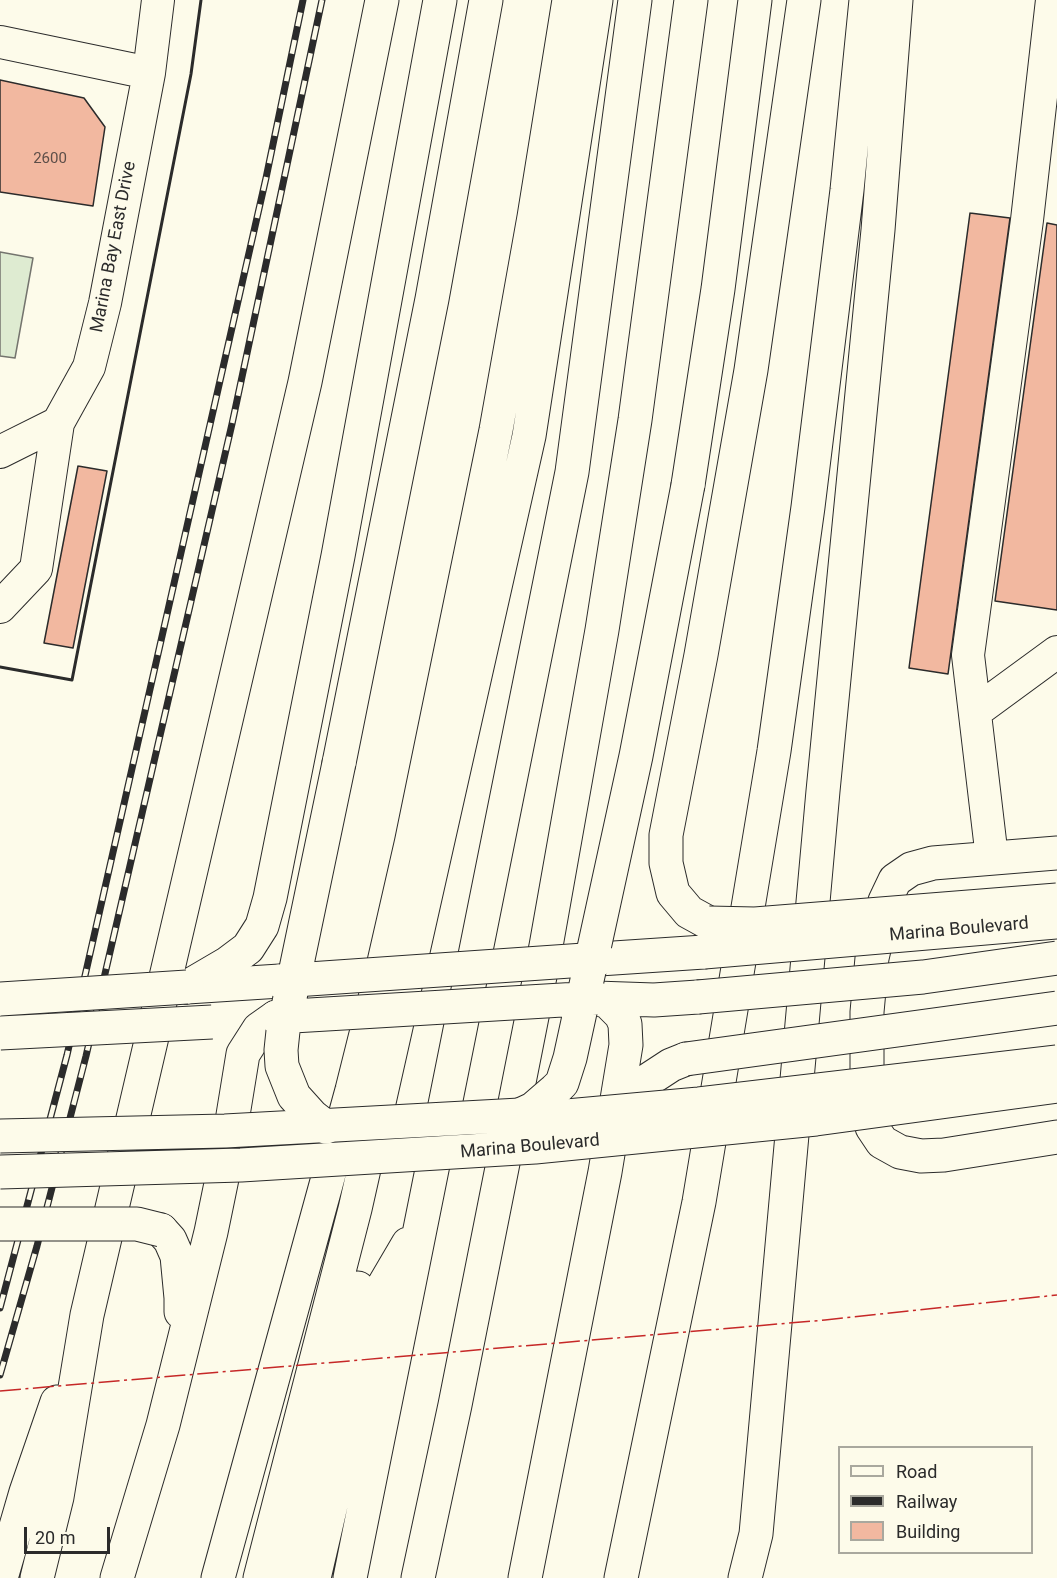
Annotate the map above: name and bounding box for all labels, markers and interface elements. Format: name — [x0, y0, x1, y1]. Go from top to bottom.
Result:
house number: 2600 — [33, 150, 67, 168]
street label: Marina Bay East Drive — [87, 159, 141, 335]
street label: Marina Boulevard — [888, 913, 1030, 947]
street label: Marina Boulevard — [459, 1130, 601, 1164]
legend — [838, 1446, 1033, 1554]
text: Road — [896, 1461, 937, 1482]
text: Railway — [896, 1491, 957, 1512]
scale bar — [27, 1515, 112, 1553]
text: Building — [896, 1521, 960, 1542]
text: 20 m — [35, 1527, 75, 1548]

